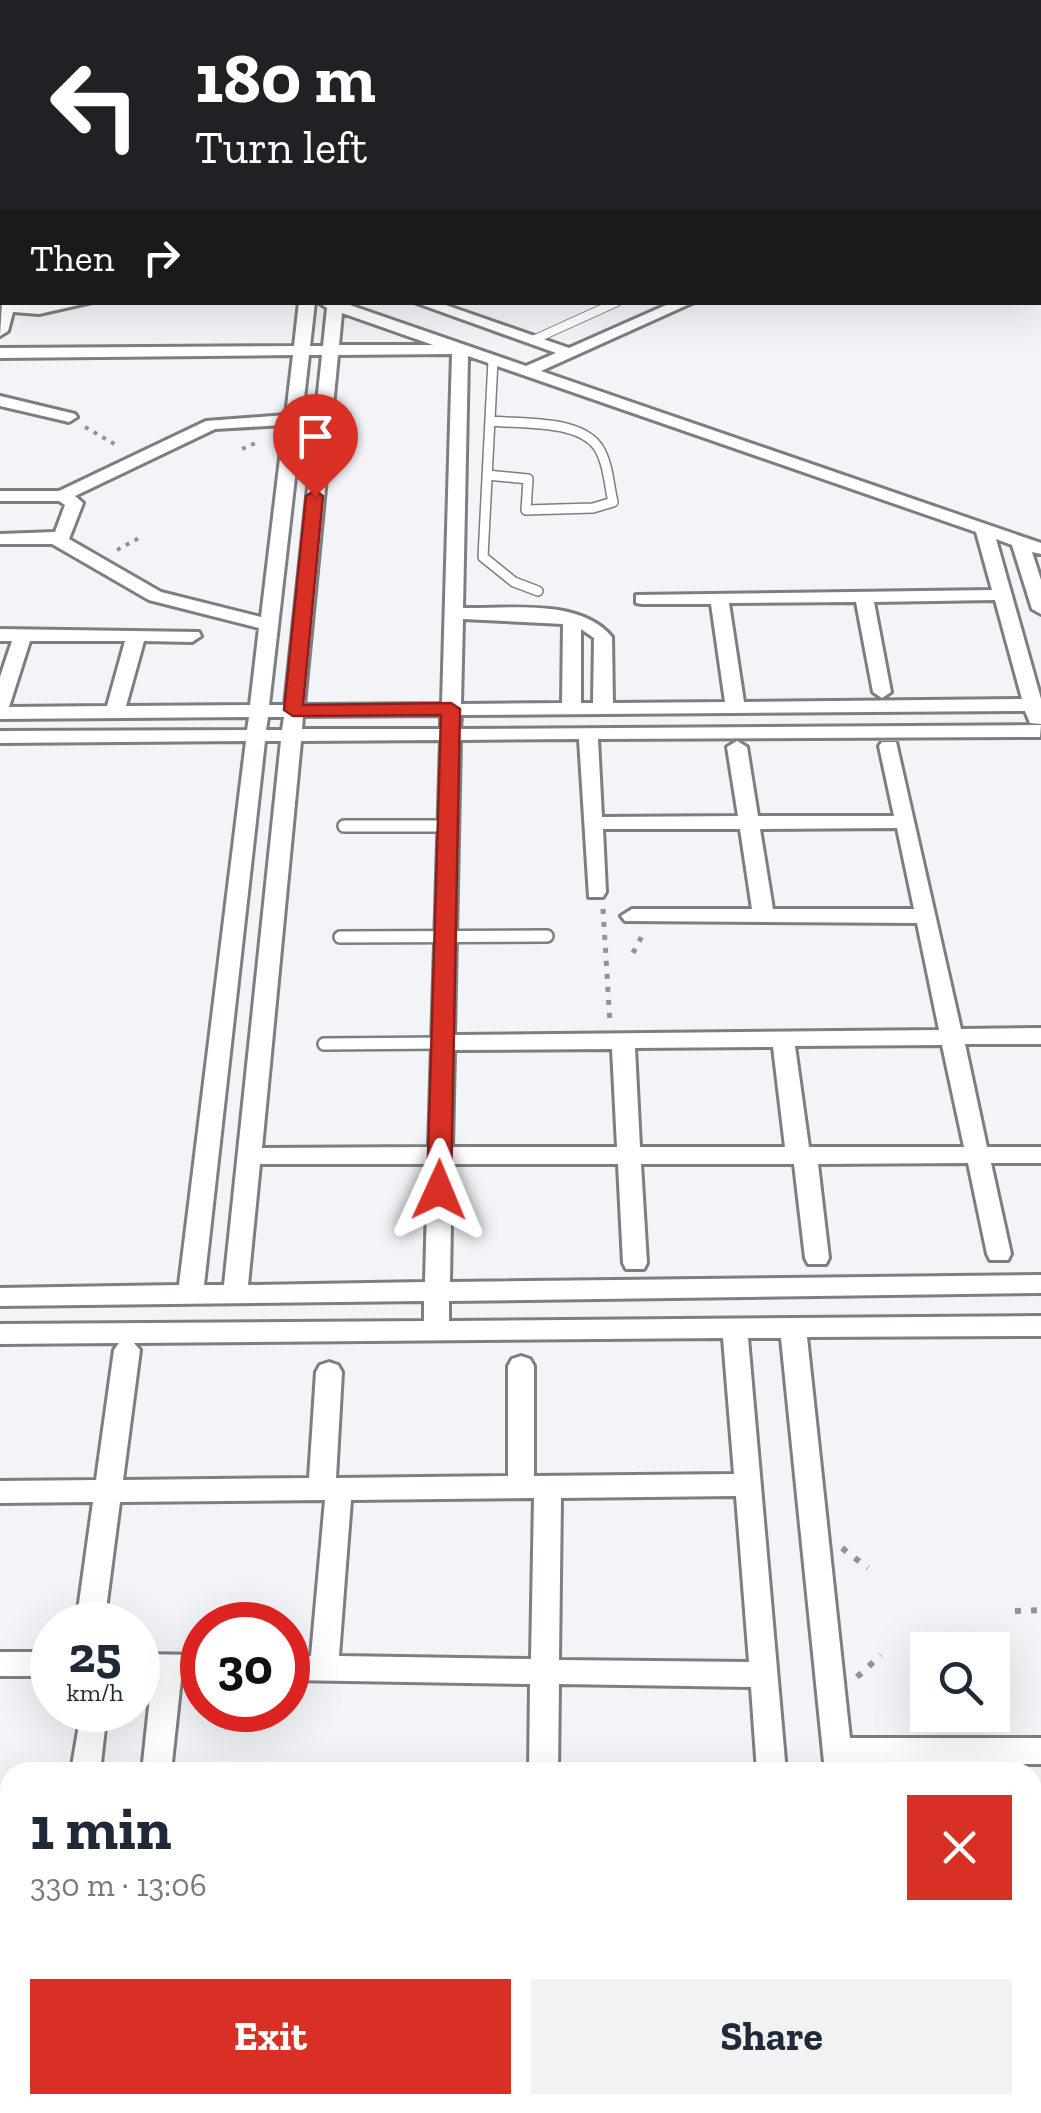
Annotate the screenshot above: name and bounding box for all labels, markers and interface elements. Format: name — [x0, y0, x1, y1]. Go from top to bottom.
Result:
text: 180 m — [195, 36, 376, 120]
icon: left — [30, 40, 160, 170]
text: Turn left — [195, 121, 367, 175]
icon: right — [134, 230, 189, 285]
text: Then — [30, 235, 114, 281]
pin — [273, 394, 358, 497]
icon: arrive — [288, 409, 343, 464]
position arrow — [387, 1138, 491, 1242]
speed limit sign: 30 — [180, 1602, 310, 1732]
text: 25 — [69, 1625, 121, 1685]
map controls — [910, 1632, 1010, 1732]
button: search — [910, 1632, 1010, 1732]
text: km/h — [66, 1677, 124, 1707]
text: 1 min — [30, 1792, 172, 1864]
button: close — [907, 1795, 1012, 1900]
text: 330 m · 13:06 — [30, 1866, 207, 1904]
button: Exit — [30, 1979, 511, 2094]
button: Share — [531, 1979, 1012, 2094]

